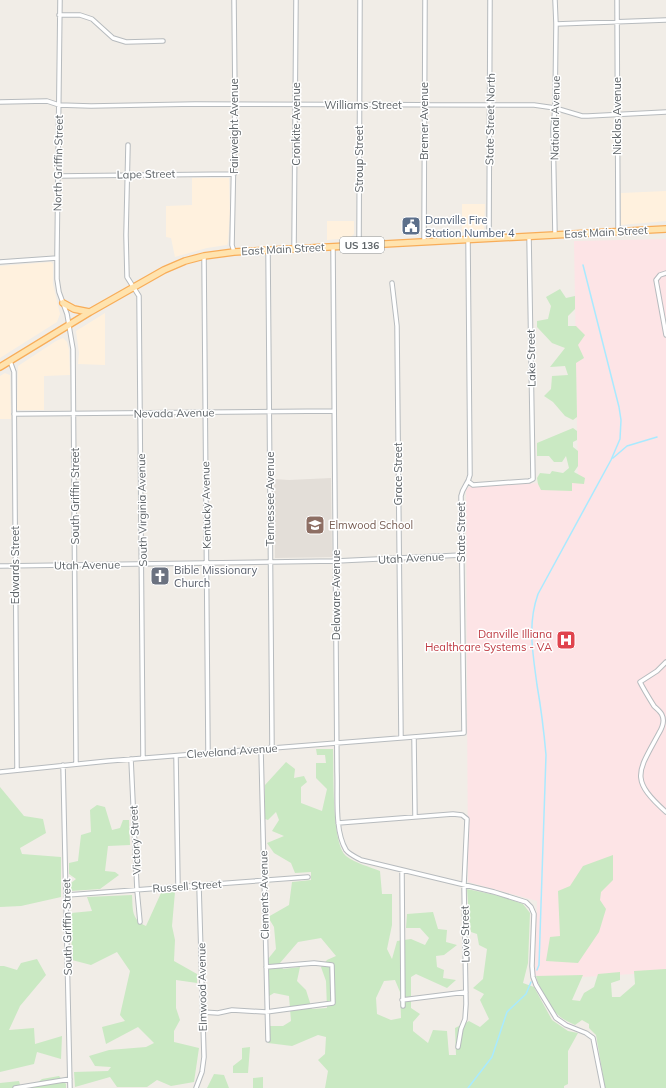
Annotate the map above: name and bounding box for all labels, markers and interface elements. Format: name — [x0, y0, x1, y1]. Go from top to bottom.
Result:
street label: State Street North — [482, 73, 498, 165]
street label: National Avenue — [547, 76, 563, 160]
street label: Nicklas Avenue — [610, 77, 624, 155]
street label: Fairweight Avenue — [227, 78, 241, 174]
street label: Cronkite Avenue — [289, 82, 303, 166]
street label: Bremer Avenue — [417, 82, 431, 160]
street label: Williams Street — [324, 98, 402, 112]
street label: North Griffin Street — [50, 115, 66, 211]
street label: Stroup Street — [352, 125, 366, 193]
street label: Lape Street — [117, 166, 176, 182]
place label: Danville Fire Station Number 4 — [425, 213, 515, 240]
public building icon: Danville Fire Station Number 4 — [400, 215, 422, 237]
street label: East Main Street — [564, 223, 648, 241]
road number: US 136 — [340, 237, 384, 253]
street label: East Main Street — [241, 240, 325, 258]
street label: Lake Street — [523, 329, 538, 387]
street label: Nevada Avenue — [133, 405, 215, 421]
street label: Grace Street — [391, 442, 405, 506]
street label: South Griffin Street — [68, 447, 82, 544]
street label: Tennessee Avenue — [263, 452, 277, 546]
street label: South Virginia Avenue — [134, 453, 150, 567]
street label: Kentucky Avenue — [198, 461, 214, 549]
street label: State Street — [454, 502, 468, 562]
school or university icon: Elmwood School — [304, 514, 326, 536]
place label: Elmwood School — [329, 518, 413, 532]
street label: Edwards Street — [8, 526, 22, 604]
street label: Utah Avenue — [378, 549, 444, 567]
street label: Delaware Avenue — [329, 550, 343, 640]
street label: Utah Avenue — [54, 557, 120, 573]
place label: Bible Missionary Church — [174, 563, 257, 590]
church icon: Bible Missionary Church — [149, 565, 171, 587]
place label: Danville Illiana Healthcare Systems - VA — [425, 627, 552, 654]
hospital icon: Danville Illiana Healthcare Systems - VA — [555, 629, 577, 651]
street label: Cleveland Avenue — [186, 741, 278, 761]
street label: Victory Street — [126, 805, 144, 875]
street label: Clements Avenue — [256, 851, 272, 939]
street label: Russell Street — [152, 877, 222, 895]
street label: South Griffin Street — [59, 878, 75, 976]
street label: Love Street — [457, 905, 472, 963]
street label: Elmwood Avenue — [194, 943, 210, 1031]

